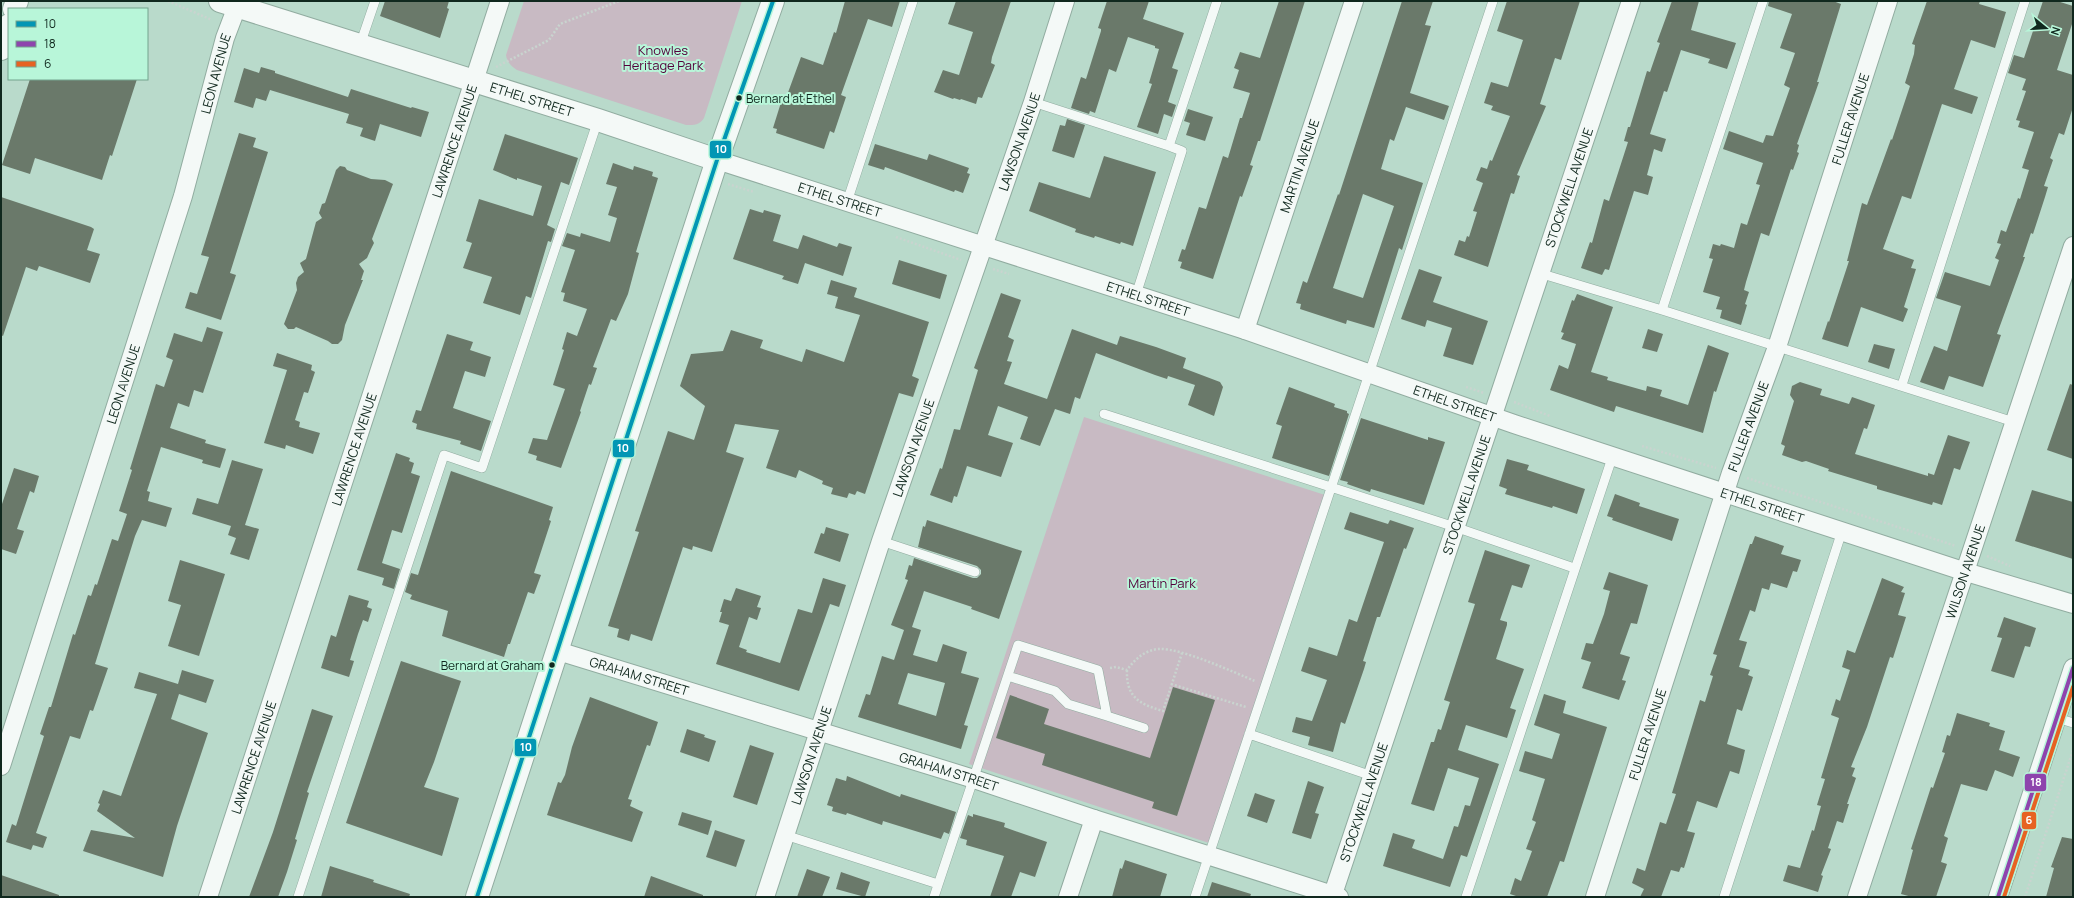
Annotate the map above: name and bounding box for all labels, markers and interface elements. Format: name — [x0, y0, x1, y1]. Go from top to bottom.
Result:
legend — [8, 8, 148, 80]
north arrow — [2026, 8, 2066, 48]
text: 10 — [44, 15, 56, 32]
text: N — [2048, 25, 2064, 37]
street label: LEON AVENUE — [196, 31, 235, 116]
text: 18 — [44, 35, 56, 52]
park label: Knowles Heritage Park — [623, 41, 704, 74]
text: 6 — [44, 55, 51, 72]
street label: FULLER AVENUE — [1827, 71, 1873, 167]
street label: ETHEL STREET — [488, 78, 576, 121]
street label: LAWRENCE AVENUE — [427, 82, 481, 200]
place label: Bernard at Ethel — [746, 90, 835, 107]
street label: LAWSON AVENUE — [994, 90, 1044, 193]
marker: Bernard at Ethel — [734, 93, 744, 103]
street label: MARTIN AVENUE — [1275, 117, 1323, 215]
street label: STOCKWELL AVENUE — [1540, 125, 1597, 250]
line badge: 10 — [709, 140, 732, 159]
text: 10 — [715, 141, 727, 156]
street label: ETHEL STREET — [796, 178, 884, 221]
street label: ETHEL STREET — [1104, 277, 1192, 321]
street label: LEON AVENUE — [102, 342, 144, 426]
street label: FULLER AVENUE — [1723, 378, 1773, 474]
street label: ETHEL STREET — [1411, 381, 1499, 426]
street label: LAWRENCE AVENUE — [327, 390, 381, 508]
street label: LAWSON AVENUE — [888, 396, 939, 499]
street label: STOCKWELL AVENUE — [1438, 433, 1495, 557]
line badge: 10 — [612, 439, 635, 458]
text: 10 — [617, 440, 629, 455]
street label: ETHEL STREET — [1718, 483, 1807, 527]
street label: WILSON AVENUE — [1941, 522, 1989, 621]
park label: Martin Park — [1128, 574, 1196, 592]
street label: GRAHAM STREET — [587, 652, 691, 700]
place label: Bernard at Graham — [441, 657, 544, 674]
marker: Bernard at Graham — [547, 660, 557, 670]
street label: FULLER AVENUE — [1624, 686, 1670, 782]
street label: LAWRENCE AVENUE — [227, 698, 280, 816]
street label: LAWSON AVENUE — [787, 704, 836, 807]
line badge: 10 — [514, 738, 537, 757]
text: 10 — [520, 739, 532, 754]
street label: STOCKWELL AVENUE — [1335, 740, 1392, 864]
street label: GRAHAM STREET — [897, 748, 1001, 796]
line badge: 18 — [2024, 773, 2047, 792]
text: 18 — [2030, 774, 2042, 789]
line badge: 6 — [2021, 811, 2037, 830]
text: 6 — [2026, 812, 2033, 827]

